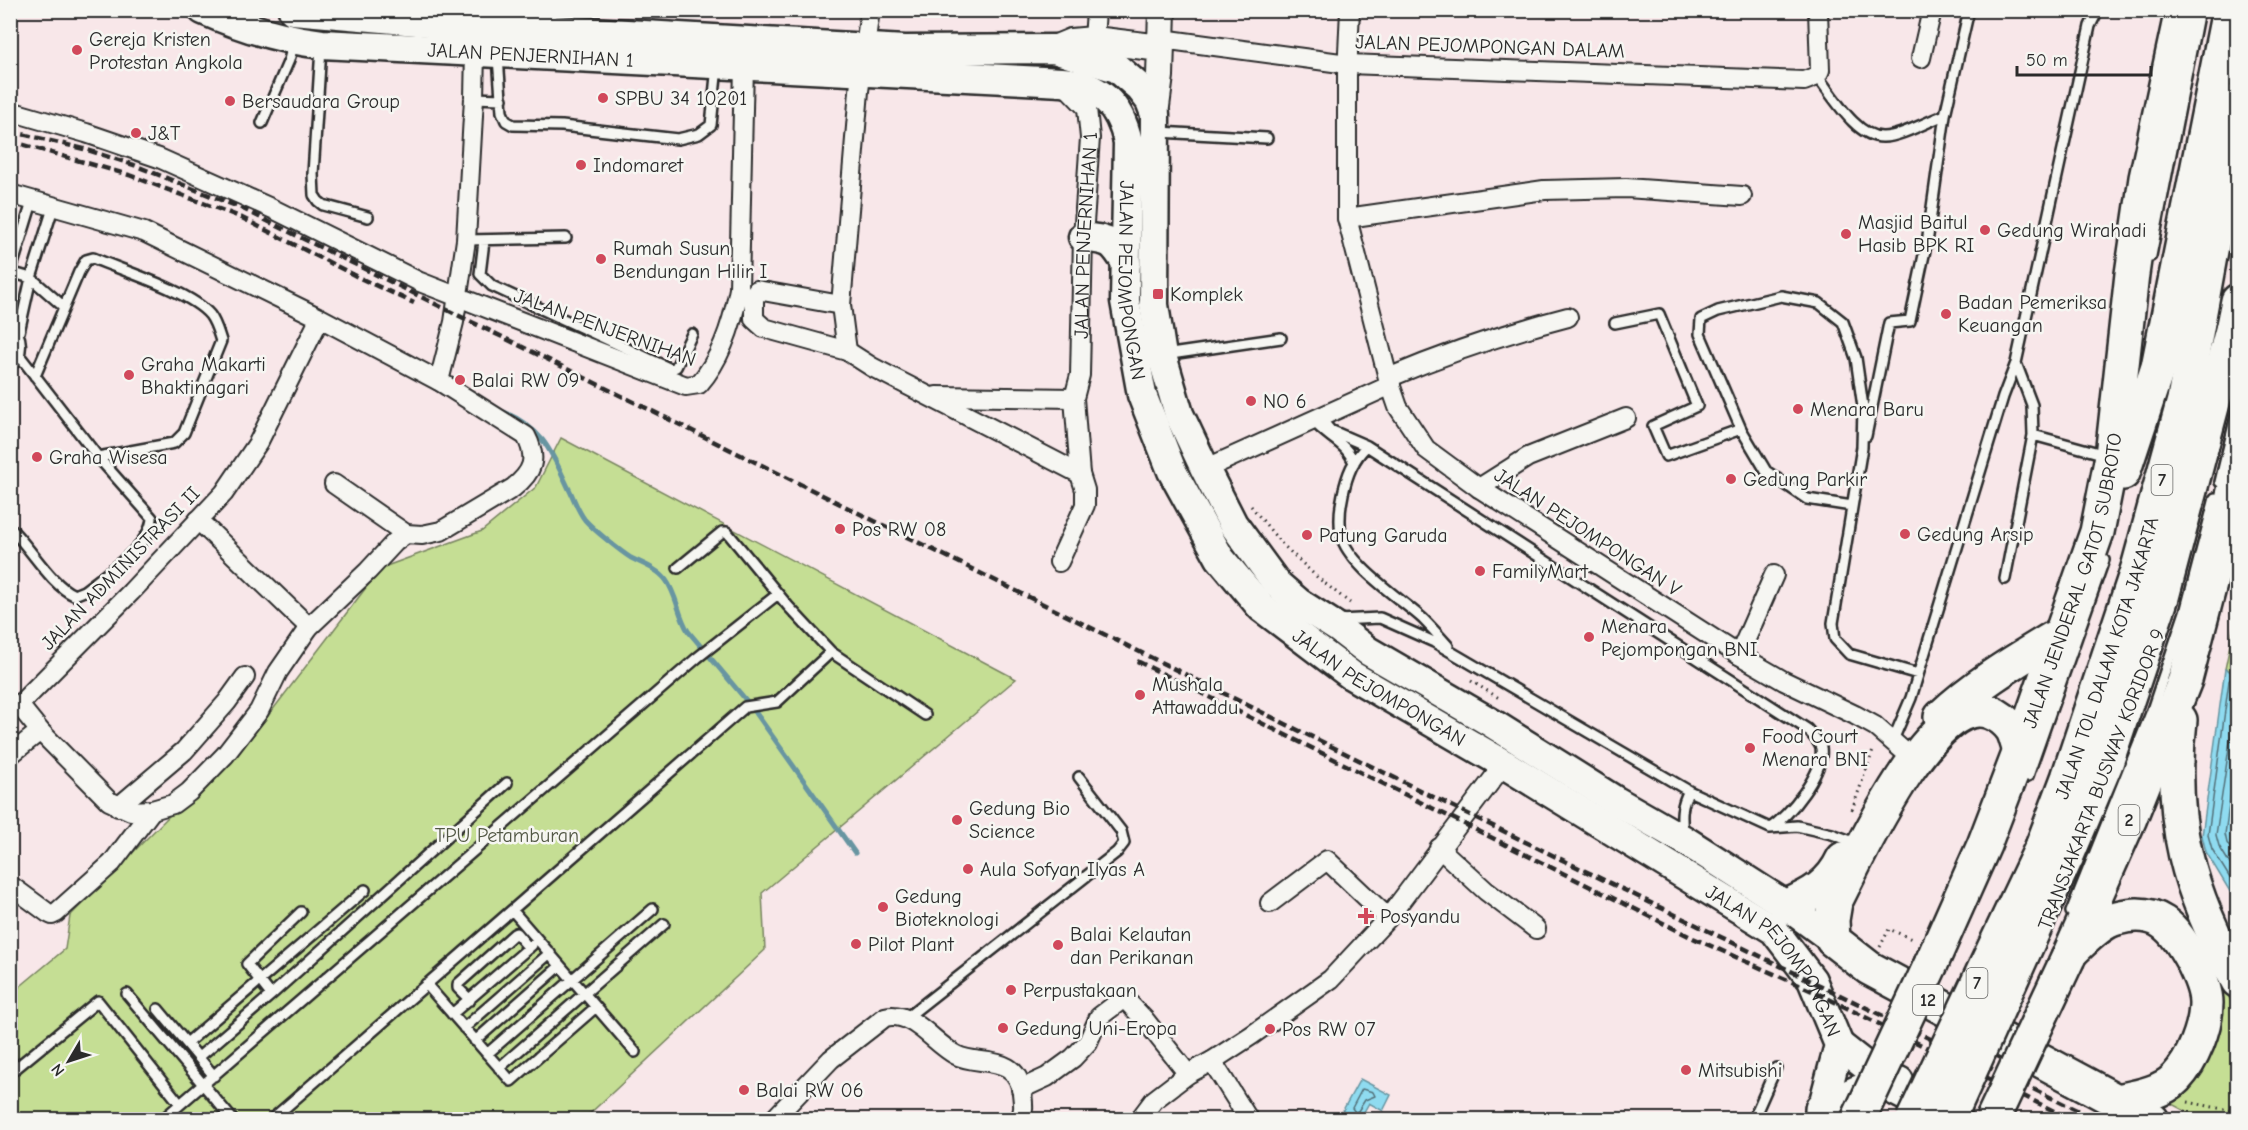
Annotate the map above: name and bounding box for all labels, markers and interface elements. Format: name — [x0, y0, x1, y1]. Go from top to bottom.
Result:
place label: Gereja Kristen Protestan Angkola — [89, 28, 243, 74]
street label: JALAN PEJOMPONGAN DALAM — [1355, 30, 1625, 63]
street label: JALAN PENJERNIHAN 1 — [427, 38, 634, 72]
scale bar — [2017, 39, 2150, 77]
marker: Gereja Kristen Protestan Angkola — [70, 43, 84, 57]
text: 50 m — [2026, 50, 2068, 71]
place label: SPBU 34 10201 — [615, 87, 747, 110]
place label: Bersaudara Group — [242, 90, 400, 113]
marker: SPBU 34 10201 — [596, 91, 610, 105]
marker: Bersaudara Group — [223, 94, 237, 108]
place label: J&T — [148, 122, 181, 145]
marker: J&T — [129, 126, 143, 140]
street label: JALAN PENJERNIHAN 1 — [1070, 131, 1102, 339]
place label: Indomaret — [593, 154, 685, 177]
marker: Indomaret — [574, 158, 588, 172]
street label: JALAN PEJOMPONGAN — [1113, 180, 1150, 382]
place label: Masjid Baitul Hasib BPK RI — [1858, 211, 1974, 257]
place label: Gedung Wirahadi — [1997, 219, 2146, 242]
marker: Gedung Wirahadi — [1978, 223, 1992, 237]
marker: Masjid Baitul Hasib BPK RI — [1839, 227, 1853, 241]
place label: Rumah Susun Bendungan Hilir I — [613, 237, 768, 283]
marker: Rumah Susun Bendungan Hilir I — [594, 252, 608, 266]
place label: Komplek — [1170, 283, 1243, 306]
street label: JALAN PENJERNIHAN — [511, 284, 699, 371]
marker: Komplek — [1151, 287, 1165, 301]
place label: Badan Pemeriksa Keuangan — [1958, 291, 2107, 337]
marker: Badan Pemeriksa Keuangan — [1939, 307, 1953, 321]
place label: Graha Makarti Bhaktinagari — [141, 353, 266, 399]
marker: Graha Makarti Bhaktinagari — [122, 368, 136, 382]
place label: Balai RW 09 — [472, 369, 579, 392]
marker: Balai RW 09 — [453, 373, 467, 387]
place label: NO 6 — [1263, 390, 1307, 413]
marker: NO 6 — [1244, 394, 1258, 408]
place label: Menara Baru — [1810, 398, 1924, 421]
marker: Menara Baru — [1791, 402, 1805, 416]
street label: JALAN JENDERAL GATOT SUBROTO — [2018, 432, 2126, 731]
place label: Graha Wisesa — [49, 446, 168, 469]
marker: Graha Wisesa — [30, 450, 44, 464]
street label: JALAN PEJOMPONGAN V — [1490, 463, 1686, 602]
road number: 7 — [2152, 465, 2172, 495]
place label: Gedung Parkir — [1743, 468, 1867, 491]
marker: Gedung Parkir — [1724, 472, 1738, 486]
street label: JALAN ADMINISTRASI II — [36, 482, 205, 655]
street label: JALAN TOL DALAM KOTA JAKARTA — [2050, 514, 2164, 802]
place label: Pos RW 08 — [852, 518, 946, 541]
marker: Pos RW 08 — [833, 522, 847, 536]
place label: Gedung Arsip — [1917, 523, 2034, 546]
place label: Patung Garuda — [1319, 524, 1448, 547]
marker: Gedung Arsip — [1898, 527, 1912, 541]
marker: Patung Garuda — [1300, 528, 1314, 542]
place label: FamilyMart — [1492, 560, 1589, 583]
marker: FamilyMart — [1473, 564, 1487, 578]
place label: Menara Pejompongan BNI — [1601, 615, 1758, 661]
street label: JALAN PEJOMPONGAN — [1288, 624, 1470, 751]
street label: TRANSJAKARTA BUSWAY KORIDOR 9 — [2033, 625, 2170, 933]
marker: Menara Pejompongan BNI — [1582, 630, 1596, 644]
place label: Mushala Attawaddu — [1152, 673, 1238, 719]
marker: Mushala Attawaddu — [1133, 688, 1147, 702]
place label: Food Court Menara BNI — [1762, 725, 1868, 771]
marker: Food Court Menara BNI — [1743, 741, 1757, 755]
place label: Gedung Bio Science — [969, 797, 1070, 843]
road number: 2 — [2118, 805, 2140, 835]
marker: Gedung Bio Science — [950, 813, 964, 827]
park label: TPU Petamburan — [435, 824, 579, 847]
place label: Aula Sofyan Ilyas A — [980, 858, 1145, 881]
marker: Aula Sofyan Ilyas A — [961, 862, 975, 876]
street label: JALAN PEJOMPONGAN — [1701, 880, 1845, 1040]
place label: Gedung Bioteknologi — [895, 885, 999, 931]
marker: Gedung Bioteknologi — [876, 900, 890, 914]
place label: Posyandu — [1380, 905, 1460, 928]
marker: Posyandu — [1357, 907, 1375, 925]
place label: Balai Kelautan dan Perikanan — [1070, 923, 1194, 969]
place label: Pilot Plant — [868, 933, 955, 956]
marker: Pilot Plant — [849, 937, 863, 951]
marker: Balai Kelautan dan Perikanan — [1051, 938, 1065, 952]
road number: 7 — [1966, 968, 1988, 998]
place label: Perpustakaan — [1023, 979, 1137, 1002]
marker: Perpustakaan — [1004, 983, 1018, 997]
road number: 12 — [1913, 985, 1943, 1015]
place label: Gedung Uni-Eropa — [1015, 1017, 1177, 1040]
place label: Pos RW 07 — [1282, 1018, 1376, 1041]
marker: Gedung Uni-Eropa — [996, 1021, 1010, 1035]
marker: Pos RW 07 — [1263, 1022, 1277, 1036]
north arrow — [39, 1031, 99, 1091]
place label: Mitsubishi — [1698, 1059, 1782, 1082]
text: N — [48, 1060, 68, 1080]
marker: Mitsubishi — [1679, 1063, 1693, 1077]
place label: Balai RW 06 — [756, 1079, 864, 1102]
marker: Balai RW 06 — [737, 1083, 751, 1097]

